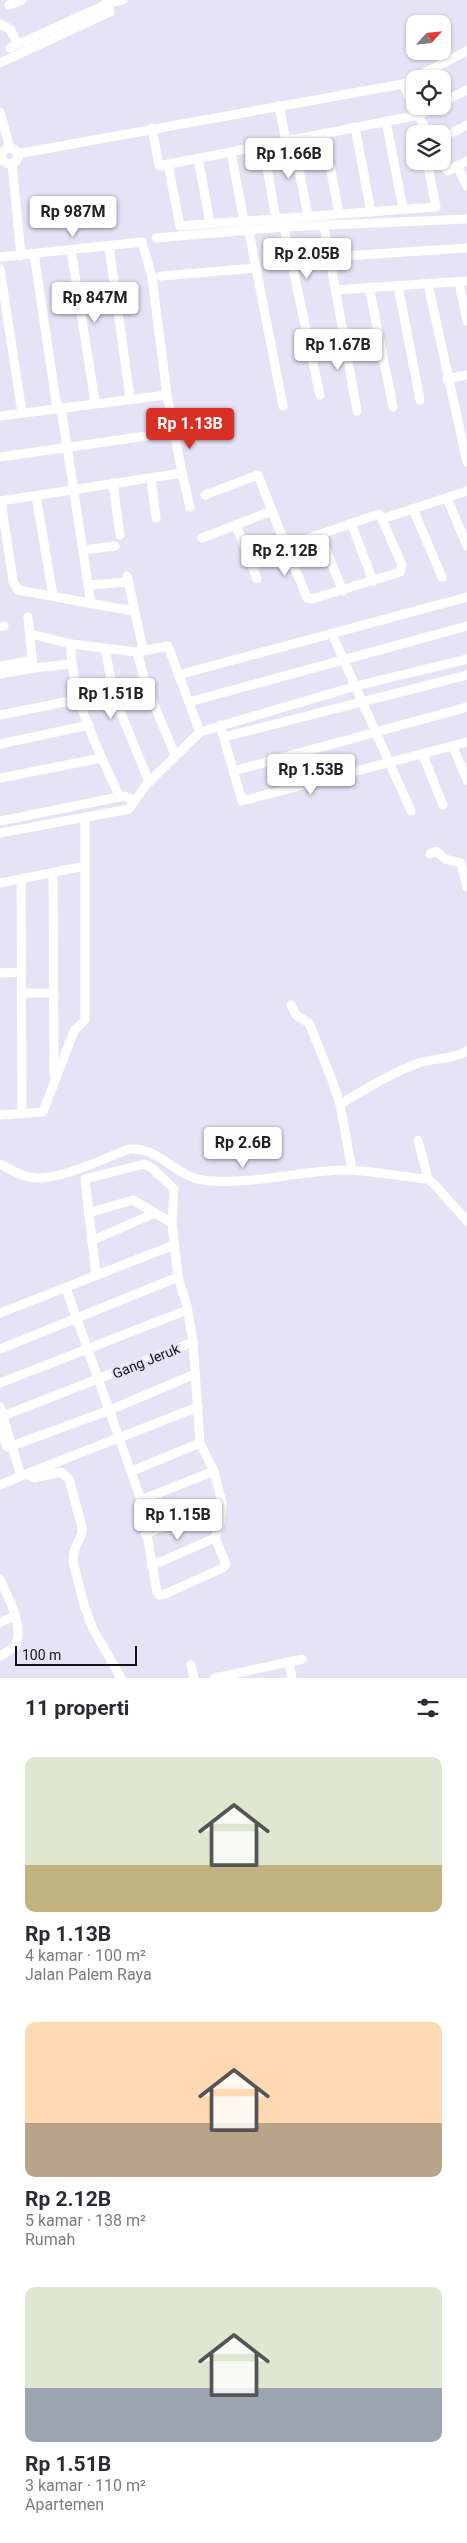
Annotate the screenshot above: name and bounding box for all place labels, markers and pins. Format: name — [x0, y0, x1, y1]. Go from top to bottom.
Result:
pin: Rp 1.66B — [237, 138, 341, 180]
pin: Rp 987M — [27, 196, 119, 238]
pin: Rp 2.05B — [255, 238, 359, 280]
pin: Rp 847M — [49, 282, 141, 324]
pin: Rp 1.67B — [286, 328, 390, 371]
pin: Rp 1.13B — [138, 408, 242, 450]
pin: Rp 2.12B — [233, 534, 337, 577]
pin: Rp 1.51B — [59, 678, 163, 720]
pin: Rp 1.53B — [259, 754, 363, 796]
pin: Rp 2.6B — [197, 1126, 289, 1169]
pin: Rp 1.15B — [126, 1498, 230, 1541]

